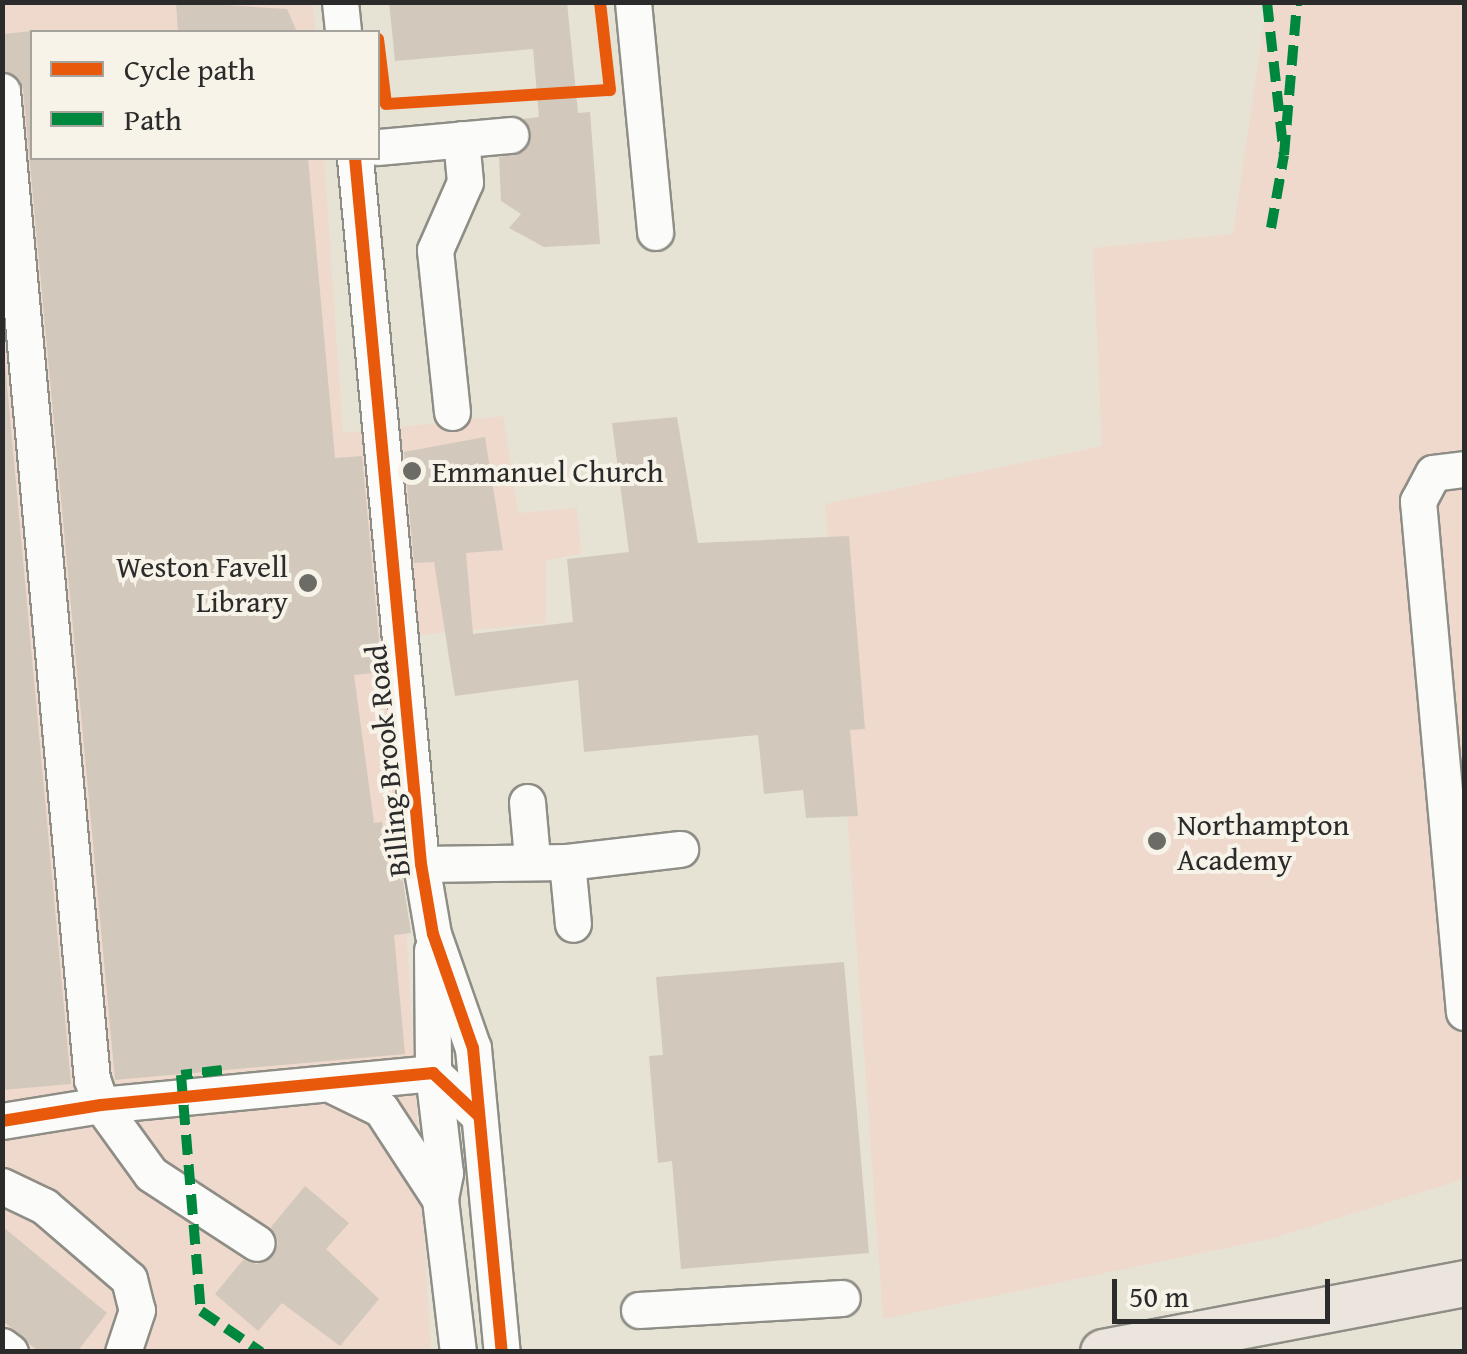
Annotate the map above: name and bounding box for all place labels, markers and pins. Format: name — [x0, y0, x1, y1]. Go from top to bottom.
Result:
place label: Emmanuel Church — [432, 453, 664, 489]
marker: Emmanuel Church — [401, 460, 423, 482]
place label: Weston Favell Library — [116, 548, 288, 618]
marker: Weston Favell Library — [297, 572, 319, 594]
place label: Northampton Academy — [1177, 806, 1349, 876]
marker: Northampton Academy — [1146, 830, 1168, 852]

